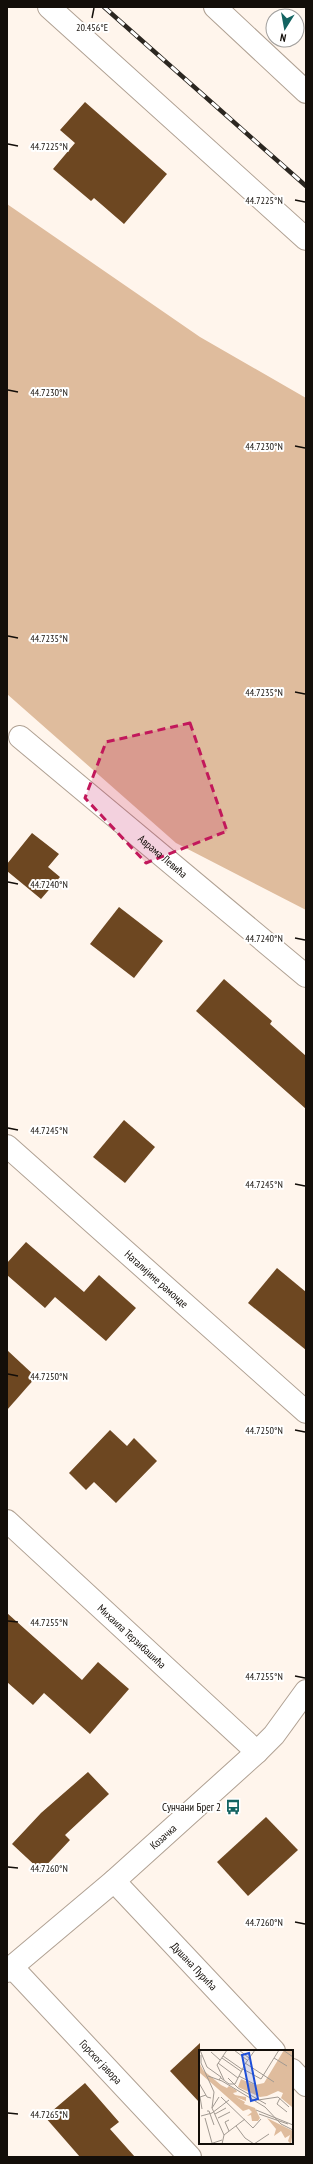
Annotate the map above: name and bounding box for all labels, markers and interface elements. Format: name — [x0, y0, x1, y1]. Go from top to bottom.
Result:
north arrow — [265, 8, 305, 48]
text: 20.456°E — [76, 21, 108, 34]
text: N — [279, 30, 287, 45]
text: 44.7225°N — [30, 140, 68, 153]
text: 44.7225°N — [245, 194, 283, 207]
text: 44.7230°N — [30, 386, 68, 399]
text: 44.7230°N — [245, 440, 283, 453]
text: 44.7235°N — [30, 632, 68, 645]
text: 44.7235°N — [245, 686, 283, 699]
street label: Аврама Левића — [135, 832, 190, 881]
text: 44.7240°N — [30, 878, 68, 891]
text: 44.7240°N — [245, 932, 283, 945]
text: 44.7245°N — [30, 1124, 68, 1137]
text: 44.7245°N — [245, 1178, 283, 1191]
street label: Наталијине рамонде — [122, 1247, 191, 1311]
text: 44.7250°N — [30, 1370, 68, 1383]
text: 44.7250°N — [245, 1424, 283, 1437]
street label: Михаила Терзибашића — [95, 1601, 169, 1671]
text: 44.7255°N — [30, 1616, 68, 1629]
text: 44.7255°N — [245, 1670, 283, 1683]
bus stop icon: Сунчани Брег 2 — [224, 1798, 242, 1816]
place label: Сунчани Брег 2 — [162, 1800, 221, 1814]
street label: Козачка — [147, 1821, 179, 1852]
text: 44.7260°N — [30, 1862, 68, 1875]
text: 44.7260°N — [245, 1916, 283, 1929]
street label: Душана Пурића — [168, 1939, 220, 1993]
street label: Горског јавора — [77, 2037, 125, 2087]
inset map — [199, 2050, 293, 2144]
text: 44.7265°N — [30, 2108, 68, 2121]

